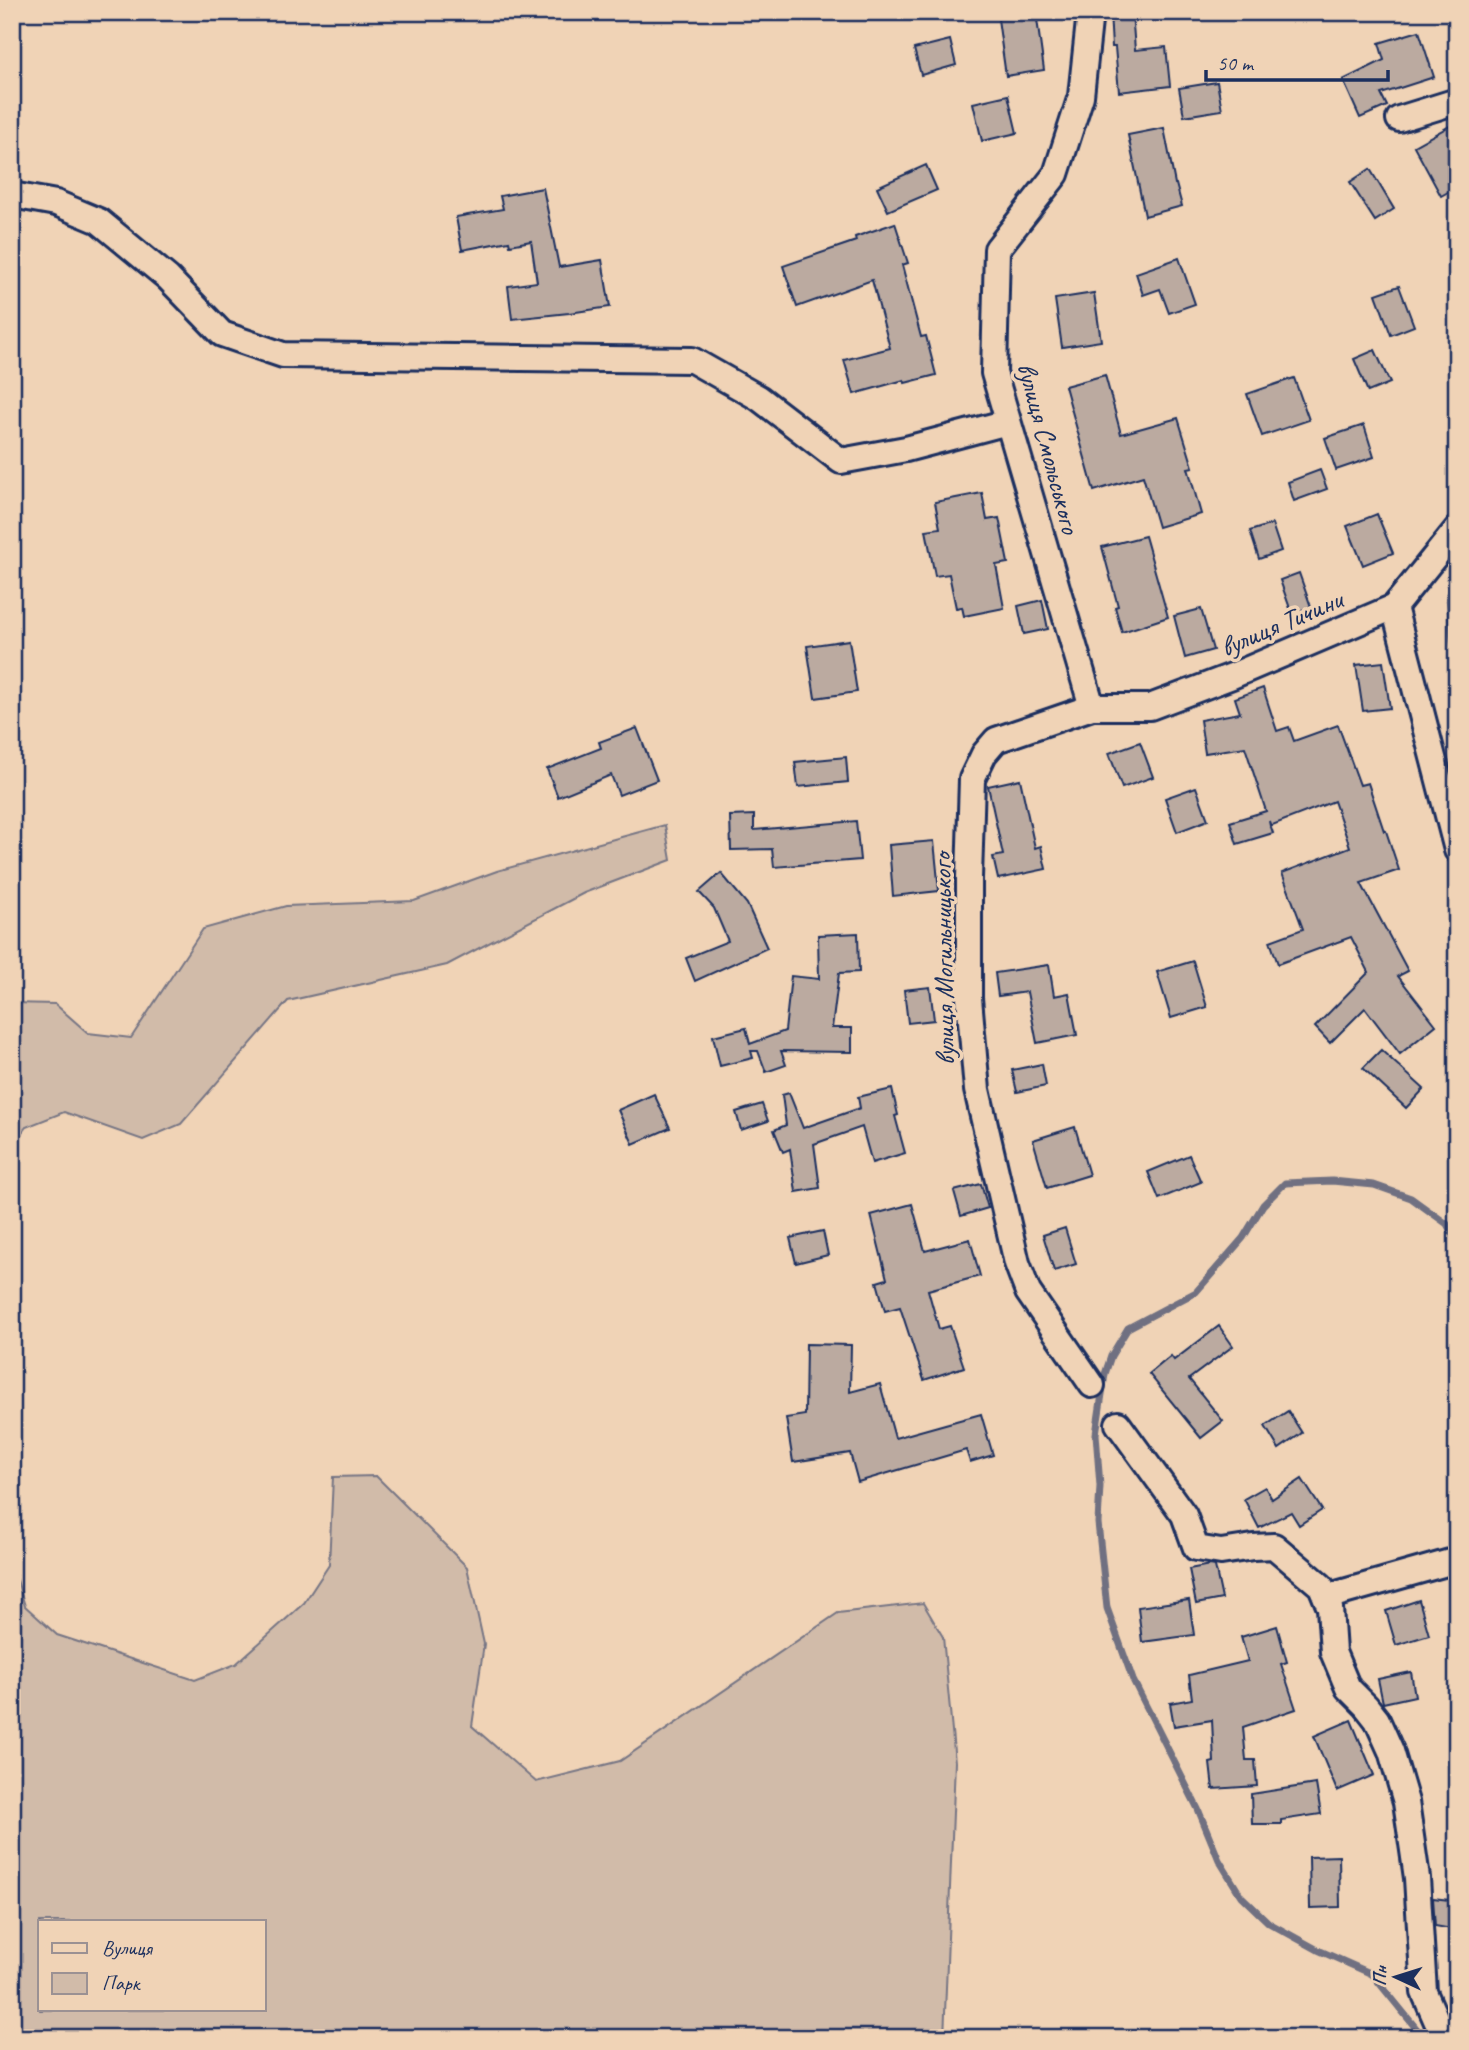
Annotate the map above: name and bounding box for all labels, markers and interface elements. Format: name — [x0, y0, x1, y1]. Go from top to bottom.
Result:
scale bar — [1206, 38, 1388, 82]
text: 50 m — [1217, 50, 1255, 76]
street label: вулиця Смольського — [1009, 359, 1089, 539]
street label: вулиця Тичини — [1215, 580, 1350, 664]
street label: вулиця Могильницького — [924, 849, 962, 1066]
legend — [38, 1920, 266, 2011]
text: Вулиця — [102, 1935, 153, 1961]
north arrow — [1360, 1941, 1430, 2011]
text: Пн — [1367, 1964, 1393, 1987]
text: Парк — [102, 1970, 142, 1996]

